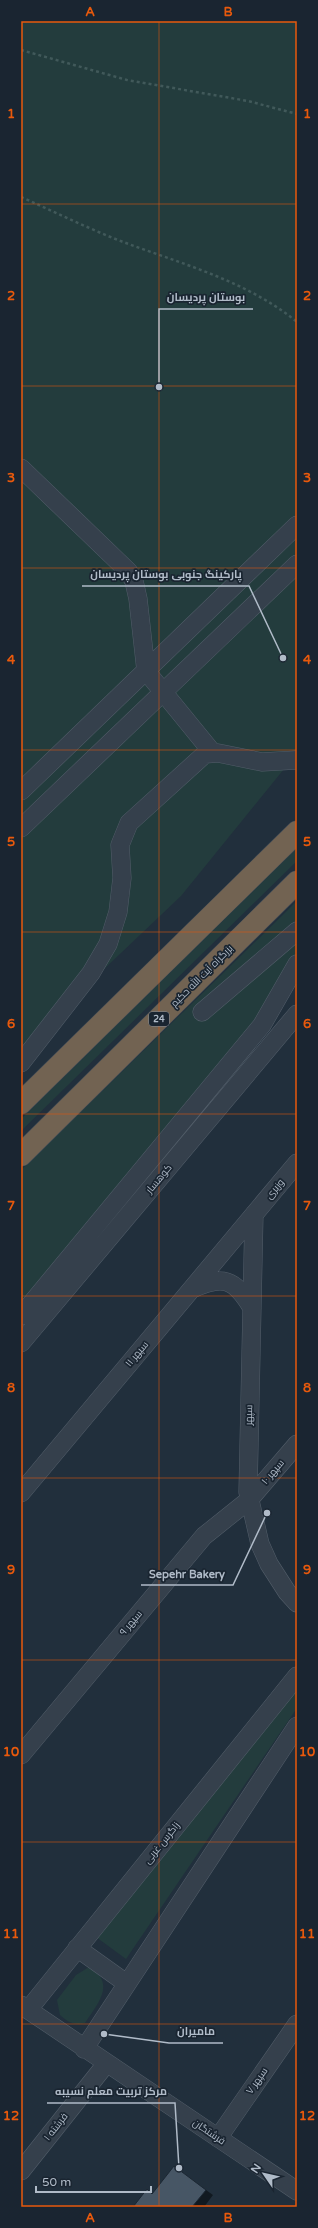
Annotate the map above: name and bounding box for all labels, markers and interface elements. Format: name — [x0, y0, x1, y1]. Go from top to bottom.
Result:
text: A — [85, 4, 95, 20]
text: B — [223, 4, 233, 20]
text: 1 — [7, 106, 15, 122]
text: 1 — [303, 106, 311, 122]
callout: بوستان پردیسان — [159, 286, 253, 309]
text: 2 — [7, 288, 15, 304]
text: 2 — [303, 288, 311, 304]
text: بوستان پردیسان — [167, 291, 245, 306]
text: 3 — [7, 470, 15, 486]
text: 3 — [303, 470, 311, 486]
callout: پارکینگ جنوبی بوستان پردیسان — [82, 563, 249, 586]
text: پارکینگ جنوبی بوستان پردیسان — [90, 568, 242, 583]
text: 4 — [7, 652, 16, 668]
text: 4 — [303, 652, 312, 668]
text: 5 — [7, 834, 15, 850]
text: 5 — [303, 834, 311, 850]
street label: بزرگراه آیت الله حکیم — [167, 941, 236, 1010]
road number: 24 — [149, 1012, 169, 1026]
text: 6 — [7, 1016, 15, 1032]
text: 6 — [303, 1016, 311, 1032]
street label: کوهسار — [143, 1162, 175, 1197]
street label: وزیری — [263, 1176, 287, 1202]
text: 7 — [7, 1198, 15, 1214]
text: 7 — [303, 1198, 311, 1214]
street label: سپهر ۱۱ — [123, 1339, 151, 1369]
text: 8 — [7, 1380, 15, 1396]
text: 8 — [303, 1380, 311, 1396]
street label: سپهر — [243, 1404, 255, 1427]
street label: سپهر ۱۰ — [259, 1457, 287, 1487]
text: 9 — [7, 1562, 15, 1578]
callout: Sepehr Bakery — [141, 1562, 233, 1585]
text: 9 — [303, 1562, 311, 1578]
text: Sepehr Bakery — [149, 1568, 225, 1582]
street label: سپهر ۹ — [117, 1608, 145, 1638]
text: 10 — [3, 1744, 19, 1760]
text: 10 — [299, 1744, 315, 1760]
street label: زاگرس غربی — [142, 1820, 182, 1866]
text: 11 — [3, 1926, 19, 1942]
text: 11 — [299, 1926, 315, 1942]
callout: مامیران — [169, 2020, 223, 2043]
text: مامیران — [177, 2025, 215, 2038]
street label: سپهر ۷ — [244, 2065, 270, 2097]
callout: مرکز تربیت معلم نسیبه — [47, 2080, 175, 2103]
text: مرکز تربیت معلم نسیبه — [55, 2085, 167, 2099]
text: 12 — [3, 2108, 19, 2124]
text: 12 — [299, 2108, 315, 2124]
street label: فرشته ۱ — [41, 2111, 71, 2143]
street label: فرشتگان — [190, 2117, 228, 2147]
north arrow — [244, 2154, 284, 2194]
text: N — [248, 2161, 264, 2176]
scale bar — [36, 2168, 151, 2194]
text: 50 m — [42, 2175, 71, 2189]
text: A — [85, 2210, 95, 2226]
text: B — [223, 2210, 233, 2226]

